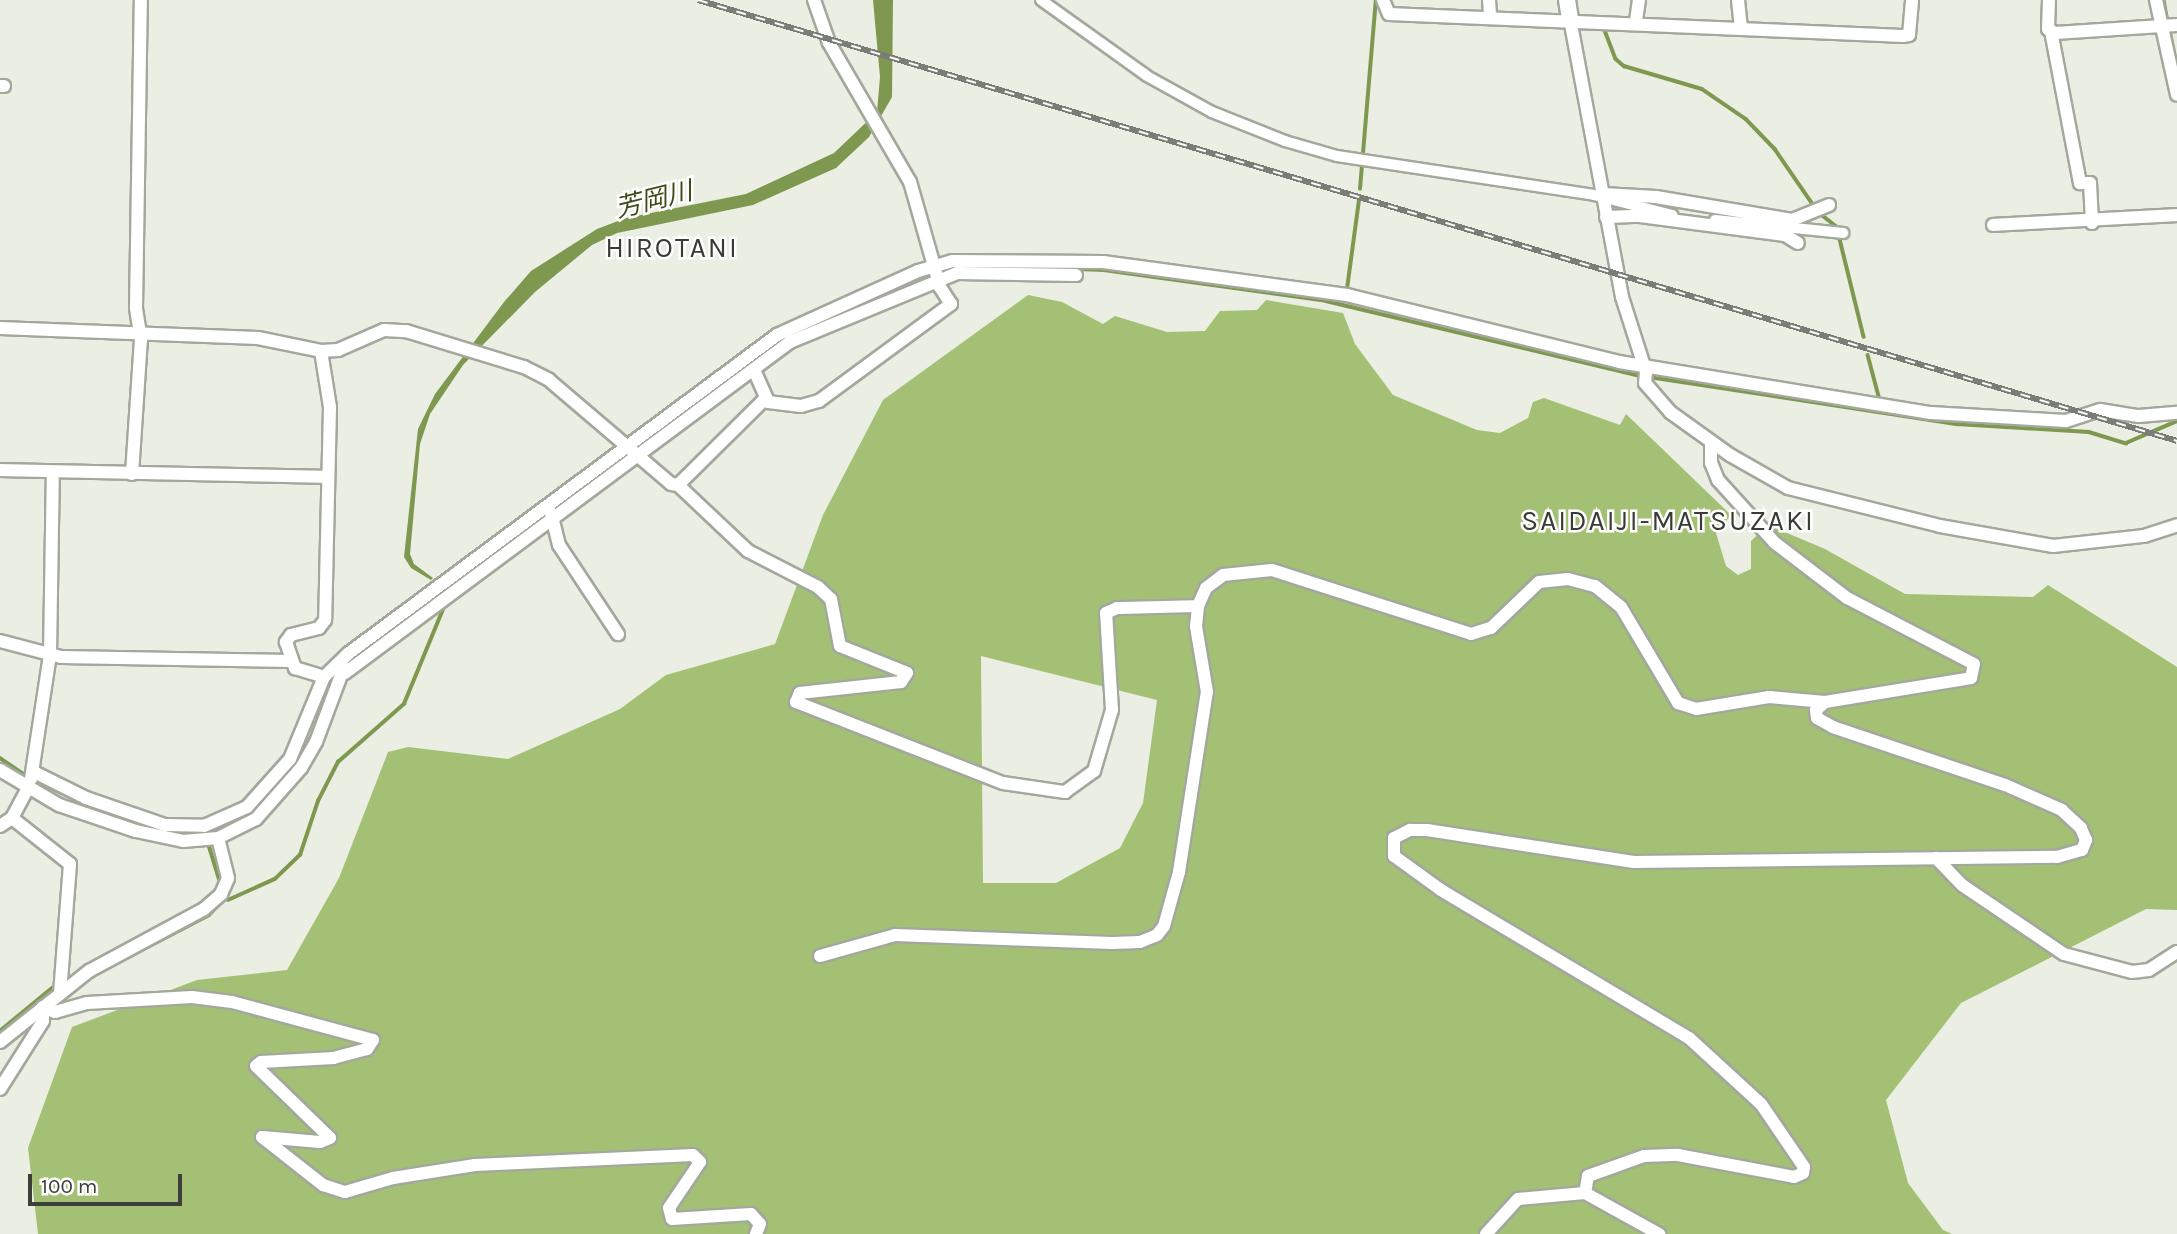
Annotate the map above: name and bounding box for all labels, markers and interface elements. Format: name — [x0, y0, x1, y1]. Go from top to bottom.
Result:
water label: 芳岡川 — [612, 175, 696, 225]
district label: HIROTANI — [606, 231, 738, 265]
district label: SAIDAIJI-MATSUZAKI — [1523, 504, 1813, 538]
scale bar — [32, 1160, 186, 1204]
text: 100 m — [41, 1174, 98, 1198]

